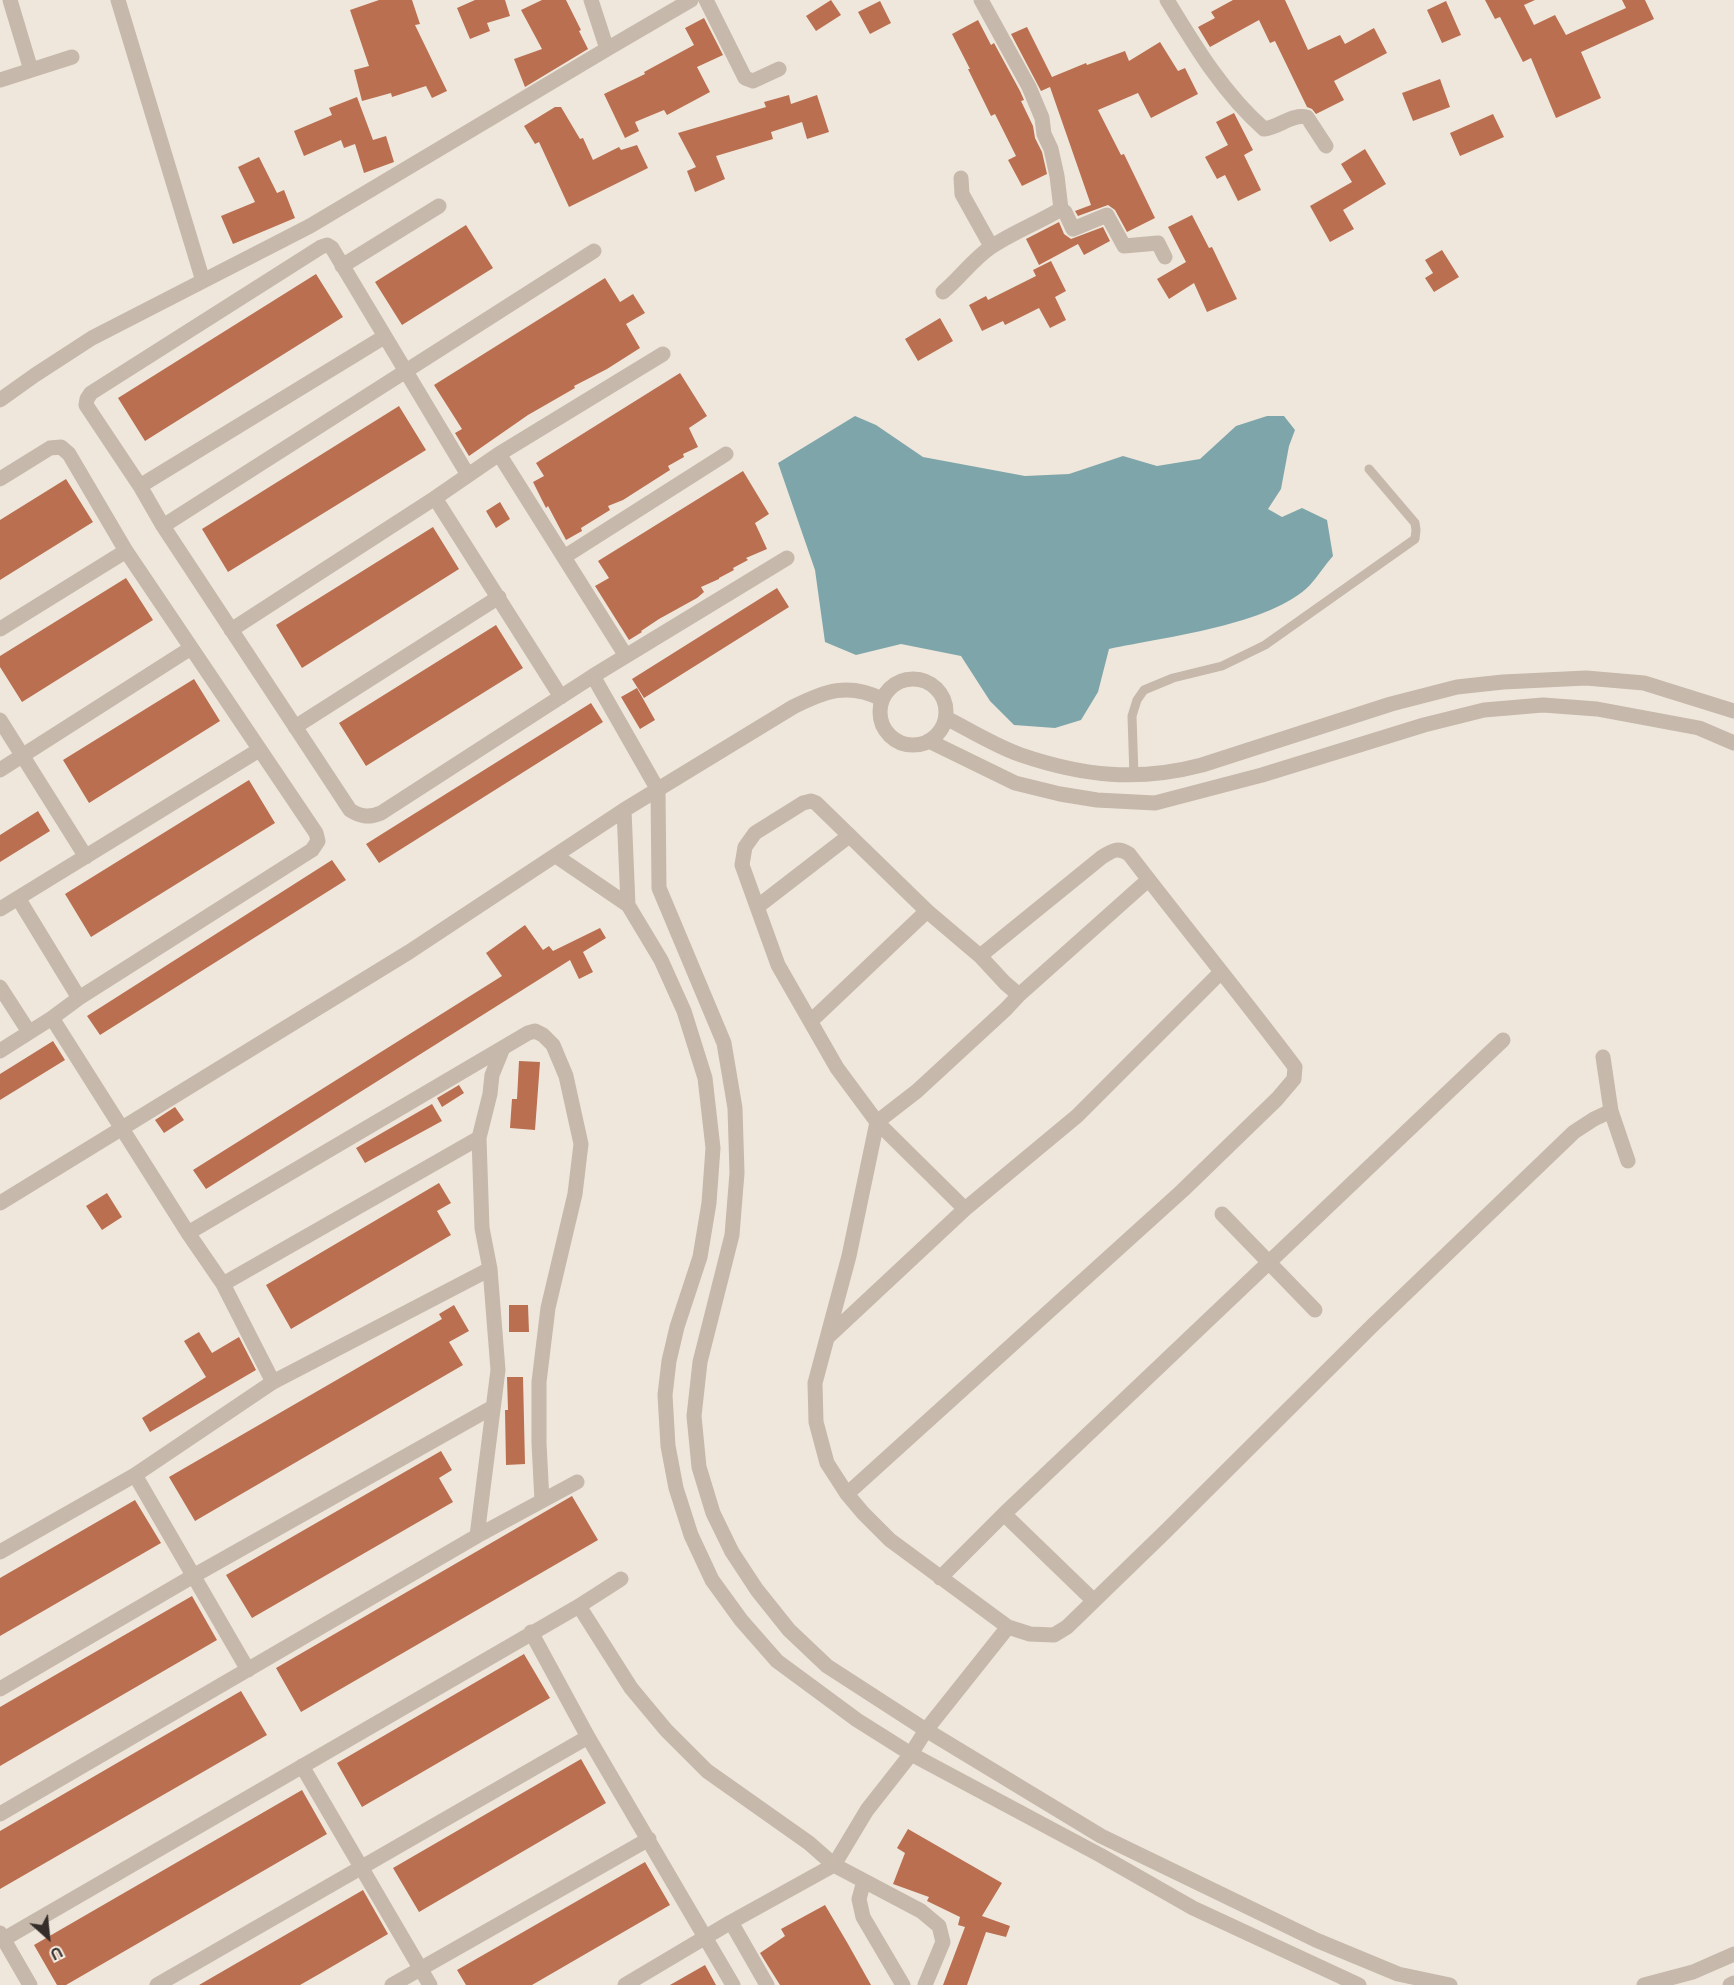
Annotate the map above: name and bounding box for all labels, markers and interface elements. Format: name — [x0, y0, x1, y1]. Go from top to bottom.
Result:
north arrow — [18, 1907, 78, 1967]
text: U — [47, 1942, 66, 1965]

